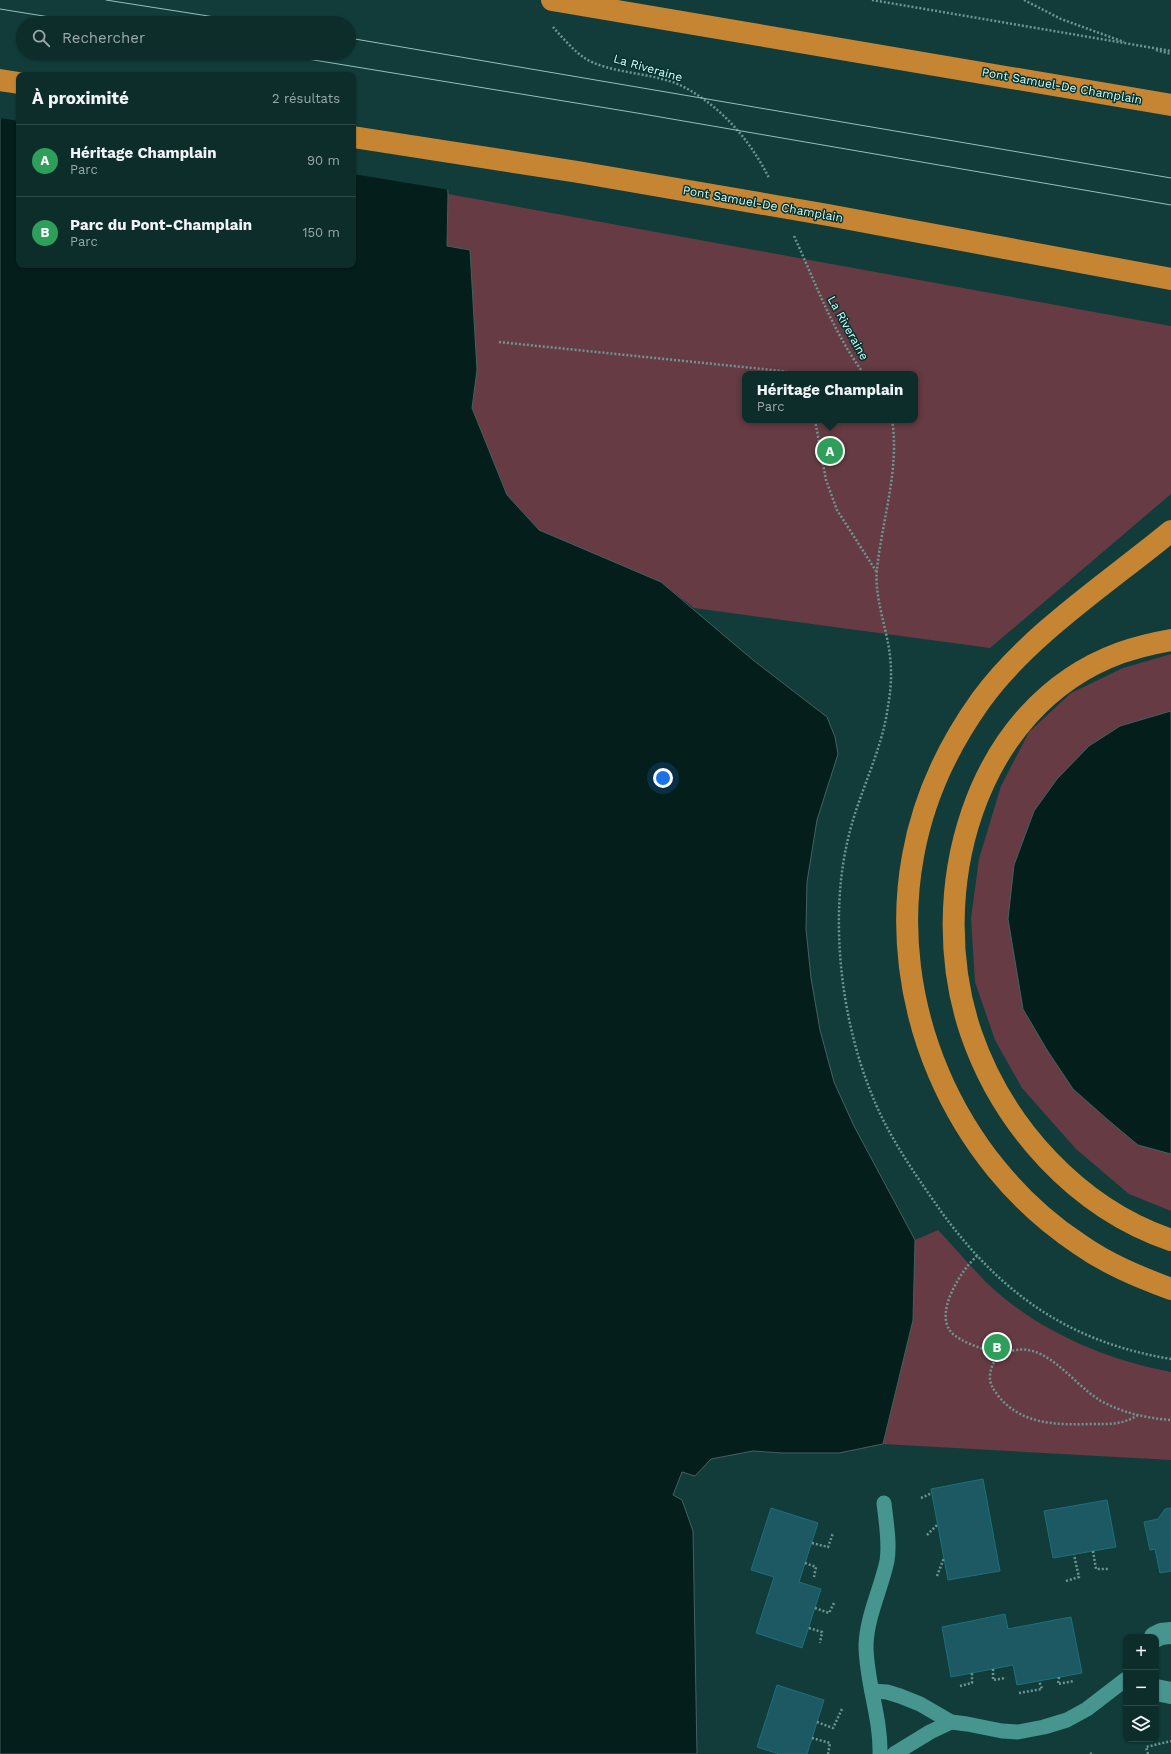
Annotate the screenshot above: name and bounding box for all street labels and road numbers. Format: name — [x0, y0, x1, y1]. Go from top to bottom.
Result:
street label: La Riveraine — [612, 51, 684, 85]
street label: Pont Samuel-De Champlain — [981, 65, 1143, 107]
street label: Pont Samuel-De Champlain — [682, 183, 844, 225]
street label: La Riveraine — [825, 294, 871, 363]

